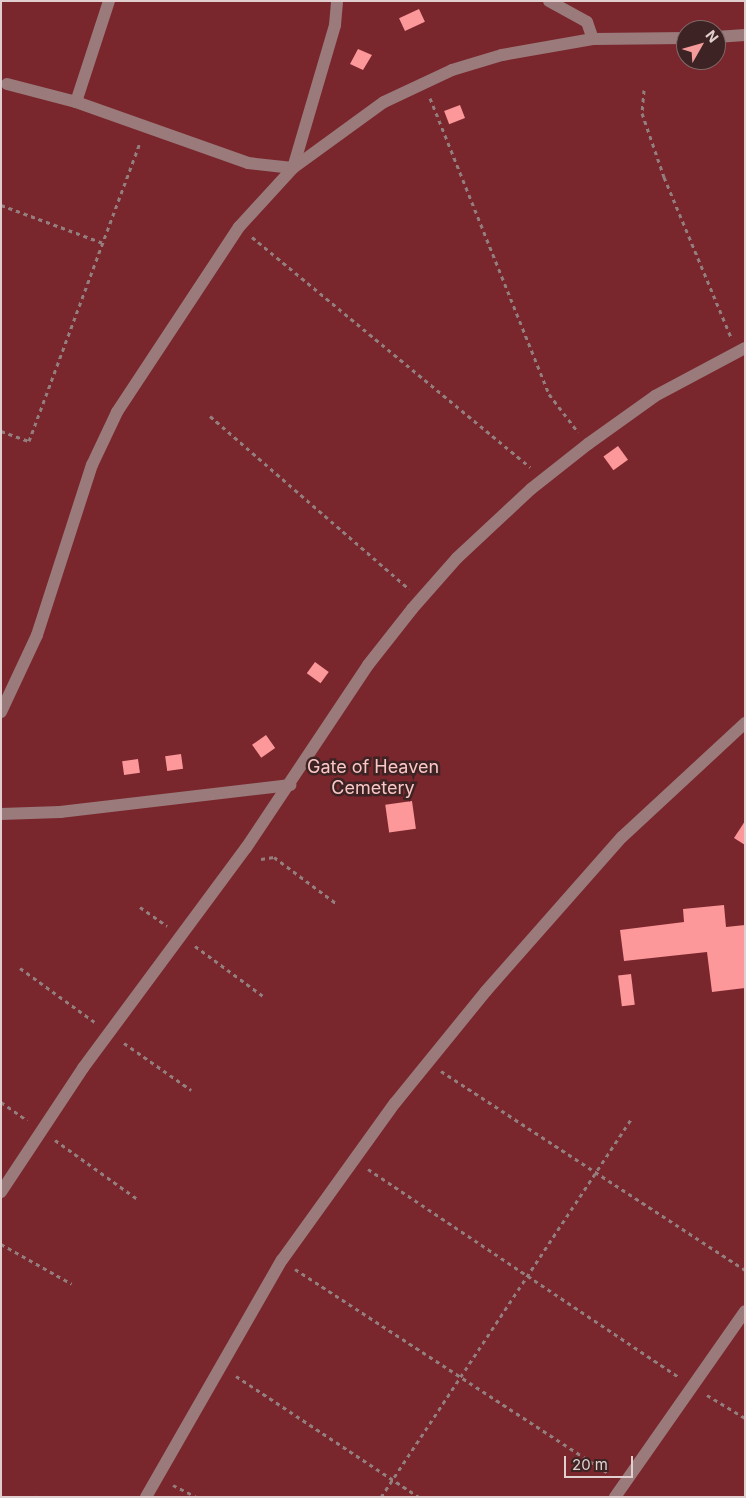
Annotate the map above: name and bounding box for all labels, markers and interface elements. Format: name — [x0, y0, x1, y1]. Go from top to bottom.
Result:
north arrow — [676, 20, 726, 70]
text: N — [702, 27, 722, 46]
park label: Gate of Heaven Cemetery — [307, 757, 439, 800]
scale bar — [566, 1446, 635, 1478]
text: 20 m — [572, 1455, 608, 1474]

